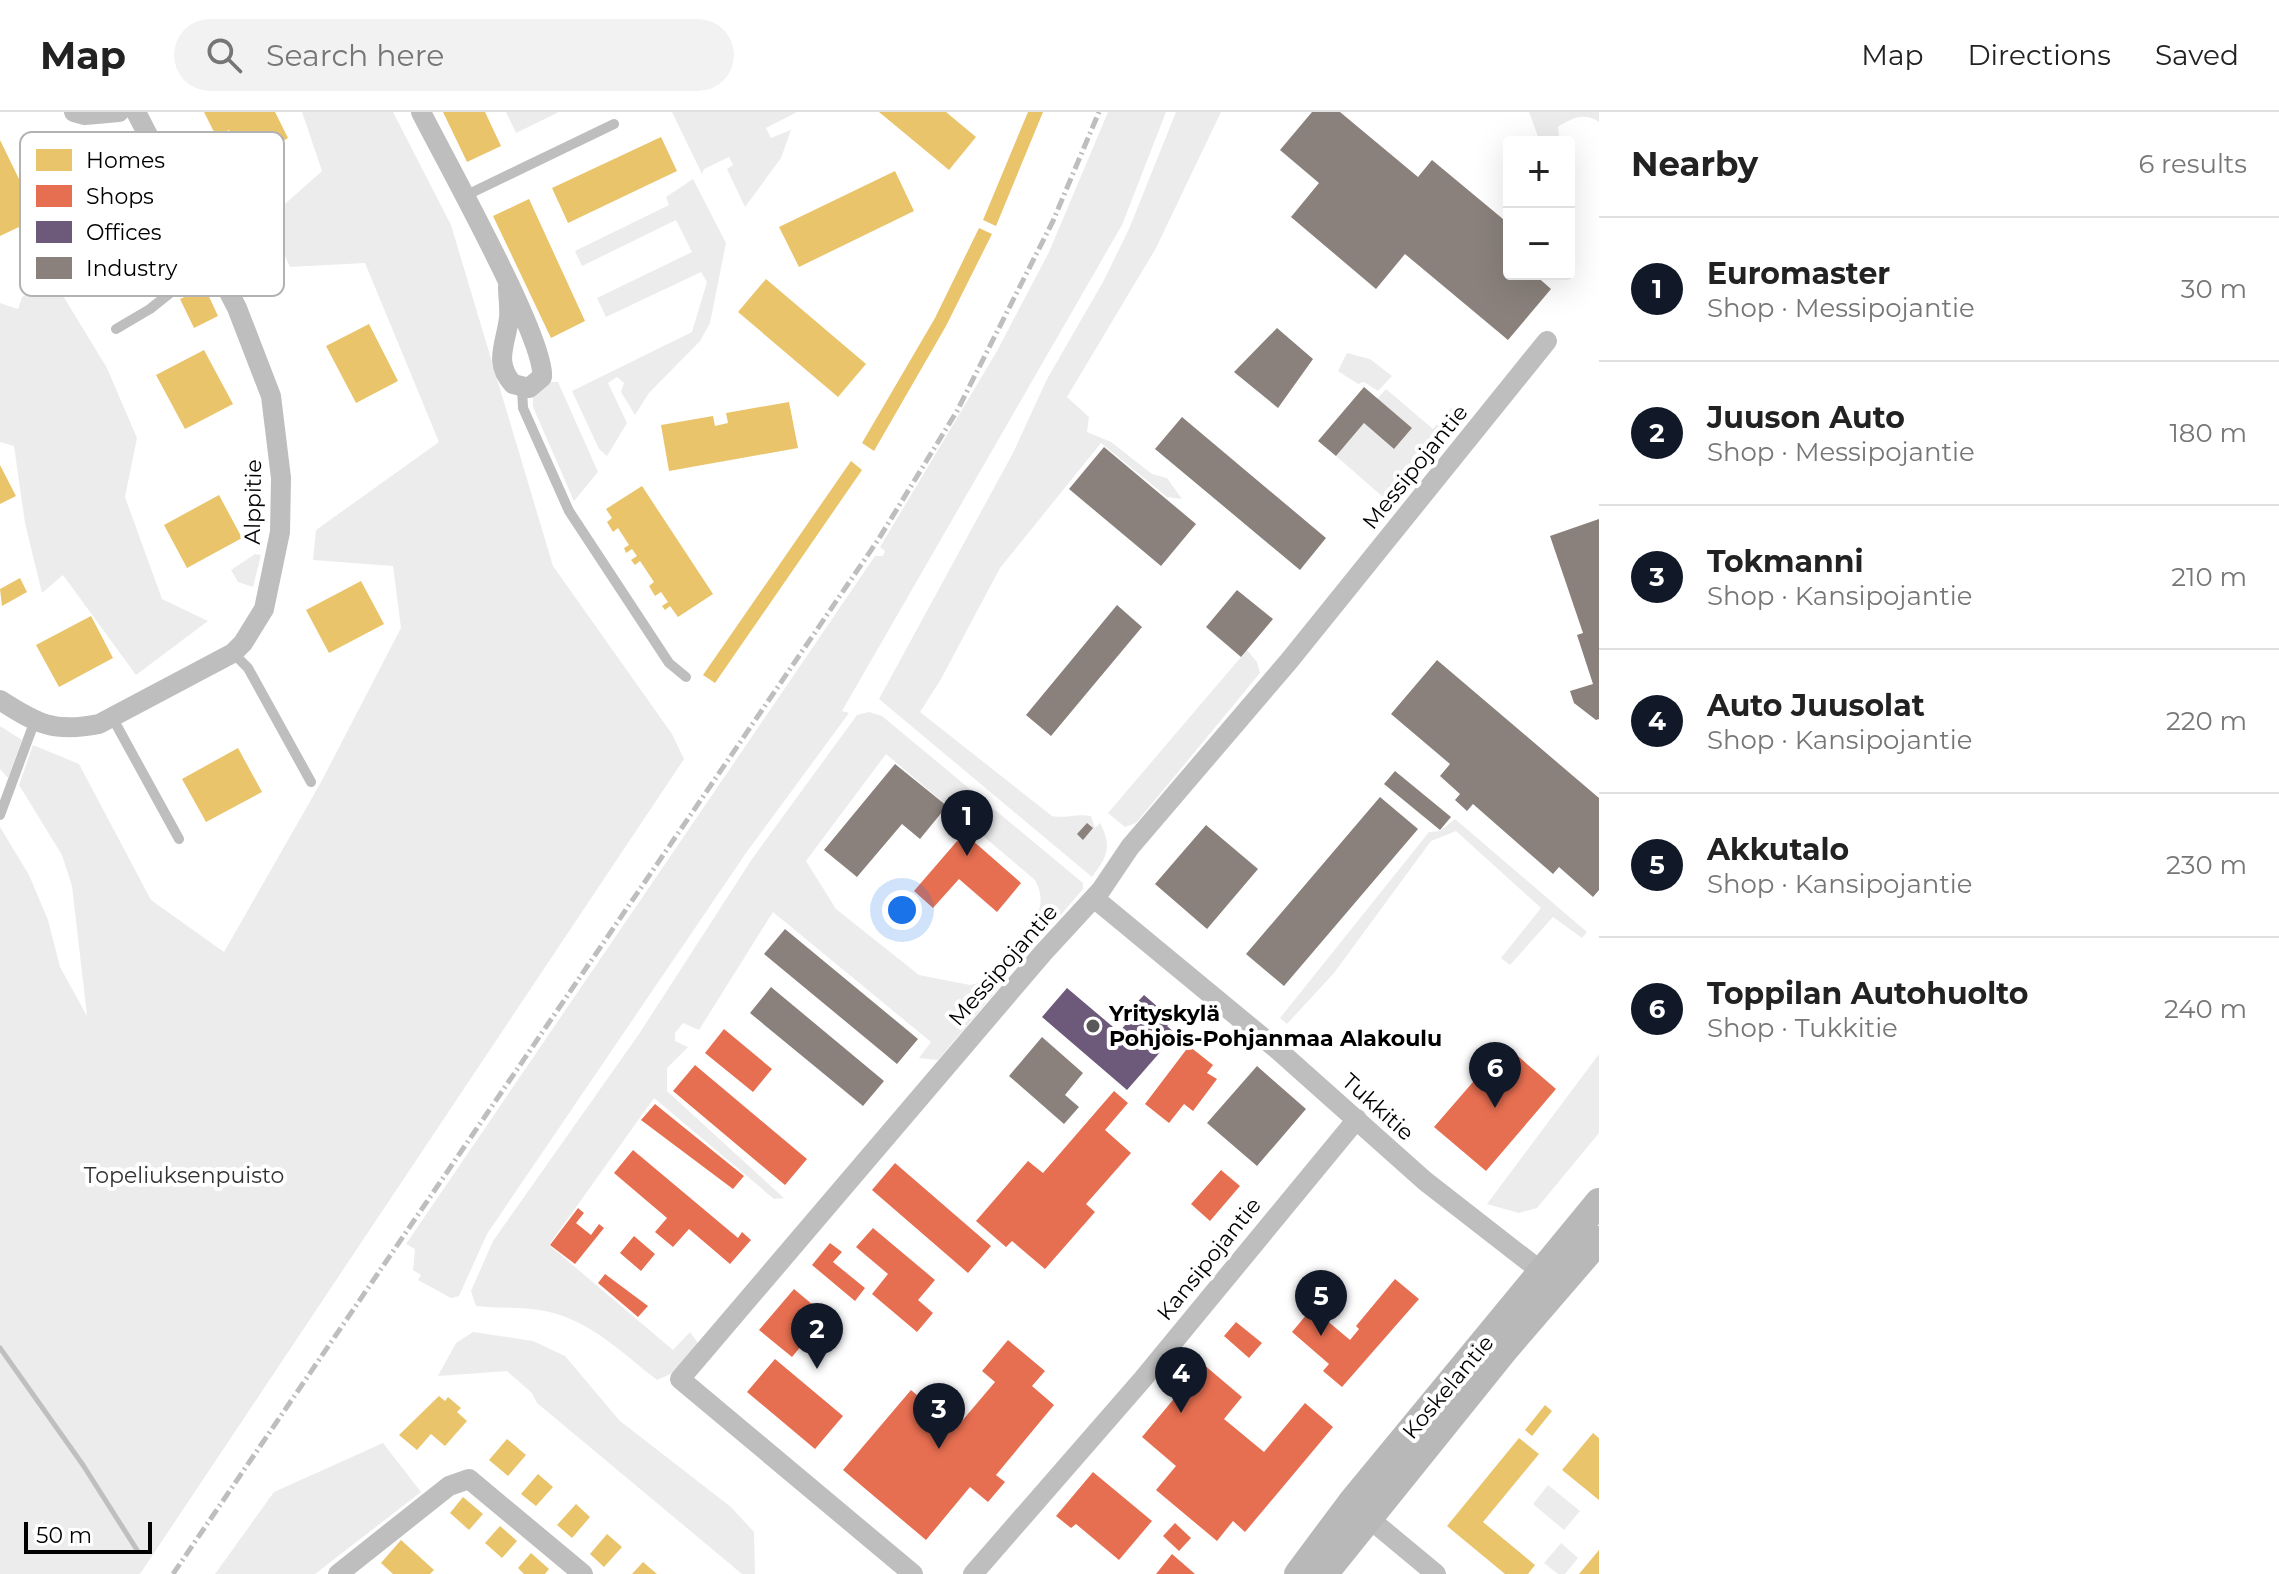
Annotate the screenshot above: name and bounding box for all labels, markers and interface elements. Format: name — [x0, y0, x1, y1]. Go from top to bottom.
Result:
search box — [174, 19, 734, 91]
text: Map — [40, 32, 126, 79]
icon: search — [202, 33, 246, 77]
text: Search here — [266, 37, 444, 74]
text: Map — [1861, 38, 1923, 72]
text: Directions — [1967, 38, 2111, 72]
text: Saved — [2155, 38, 2239, 72]
legend — [20, 132, 284, 296]
map controls — [1503, 136, 1575, 280]
button: + — [1503, 136, 1575, 208]
text: Nearby — [1631, 143, 1758, 185]
text: Homes — [86, 147, 165, 174]
text: 6 results — [2138, 148, 2247, 180]
text: Shops — [86, 183, 154, 210]
button: − — [1503, 208, 1575, 280]
text: Offices — [86, 219, 162, 246]
text: Industry — [86, 255, 178, 282]
text: Euromaster — [1707, 255, 1890, 292]
text: 1 — [1652, 273, 1662, 305]
text: 30 m — [2181, 273, 2247, 305]
text: Shop · Messipojantie — [1707, 292, 1975, 324]
street label: Messipojantie — [1357, 399, 1473, 535]
text: Juuson Auto — [1707, 399, 1905, 436]
text: 2 — [1649, 417, 1665, 449]
text: 180 m — [2169, 417, 2247, 449]
text: Shop · Messipojantie — [1707, 436, 1975, 468]
street label: Alppitie — [239, 459, 267, 545]
text: Tokmanni — [1707, 543, 1864, 580]
text: 3 — [1649, 561, 1665, 593]
text: 210 m — [2171, 561, 2247, 593]
text: Shop · Kansipojantie — [1707, 580, 1973, 612]
text: Auto Juusolat — [1707, 687, 1925, 724]
text: 4 — [1648, 705, 1666, 737]
text: 220 m — [2166, 705, 2247, 737]
text: Shop · Kansipojantie — [1707, 724, 1973, 756]
pin: 1 — [941, 790, 993, 856]
text: Akkutalo — [1707, 831, 1849, 868]
text: 5 — [1649, 849, 1665, 881]
text: 230 m — [2166, 849, 2247, 881]
text: Shop · Kansipojantie — [1707, 868, 1973, 900]
your location — [882, 890, 922, 930]
street label: Messipojantie — [943, 899, 1063, 1031]
text: Toppilan Autohuolto — [1707, 975, 2028, 1012]
text: 6 — [1649, 993, 1665, 1025]
text: 240 m — [2164, 993, 2247, 1025]
place label: Yrityskylä Pohjois-Pohjanmaa Alakoulu — [1108, 1000, 1442, 1052]
text: Shop · Tukkitie — [1707, 1012, 1898, 1044]
marker: Yrityskylä Pohjois-Pohjanmaa Alakoulu — [1084, 1017, 1102, 1035]
pin: 6 — [1469, 1042, 1521, 1108]
street label: Tukkitie — [1337, 1068, 1419, 1146]
park label: Topeliuksenpuisto — [84, 1162, 284, 1189]
street label: Kansipojantie — [1151, 1192, 1267, 1326]
pin: 5 — [1295, 1270, 1347, 1336]
pin: 2 — [791, 1303, 843, 1369]
street label: Koskelantie — [1397, 1329, 1499, 1445]
pin: 4 — [1155, 1347, 1207, 1413]
pin: 3 — [913, 1383, 965, 1449]
scale bar — [24, 1518, 152, 1554]
text: 50 m — [36, 1522, 92, 1549]

